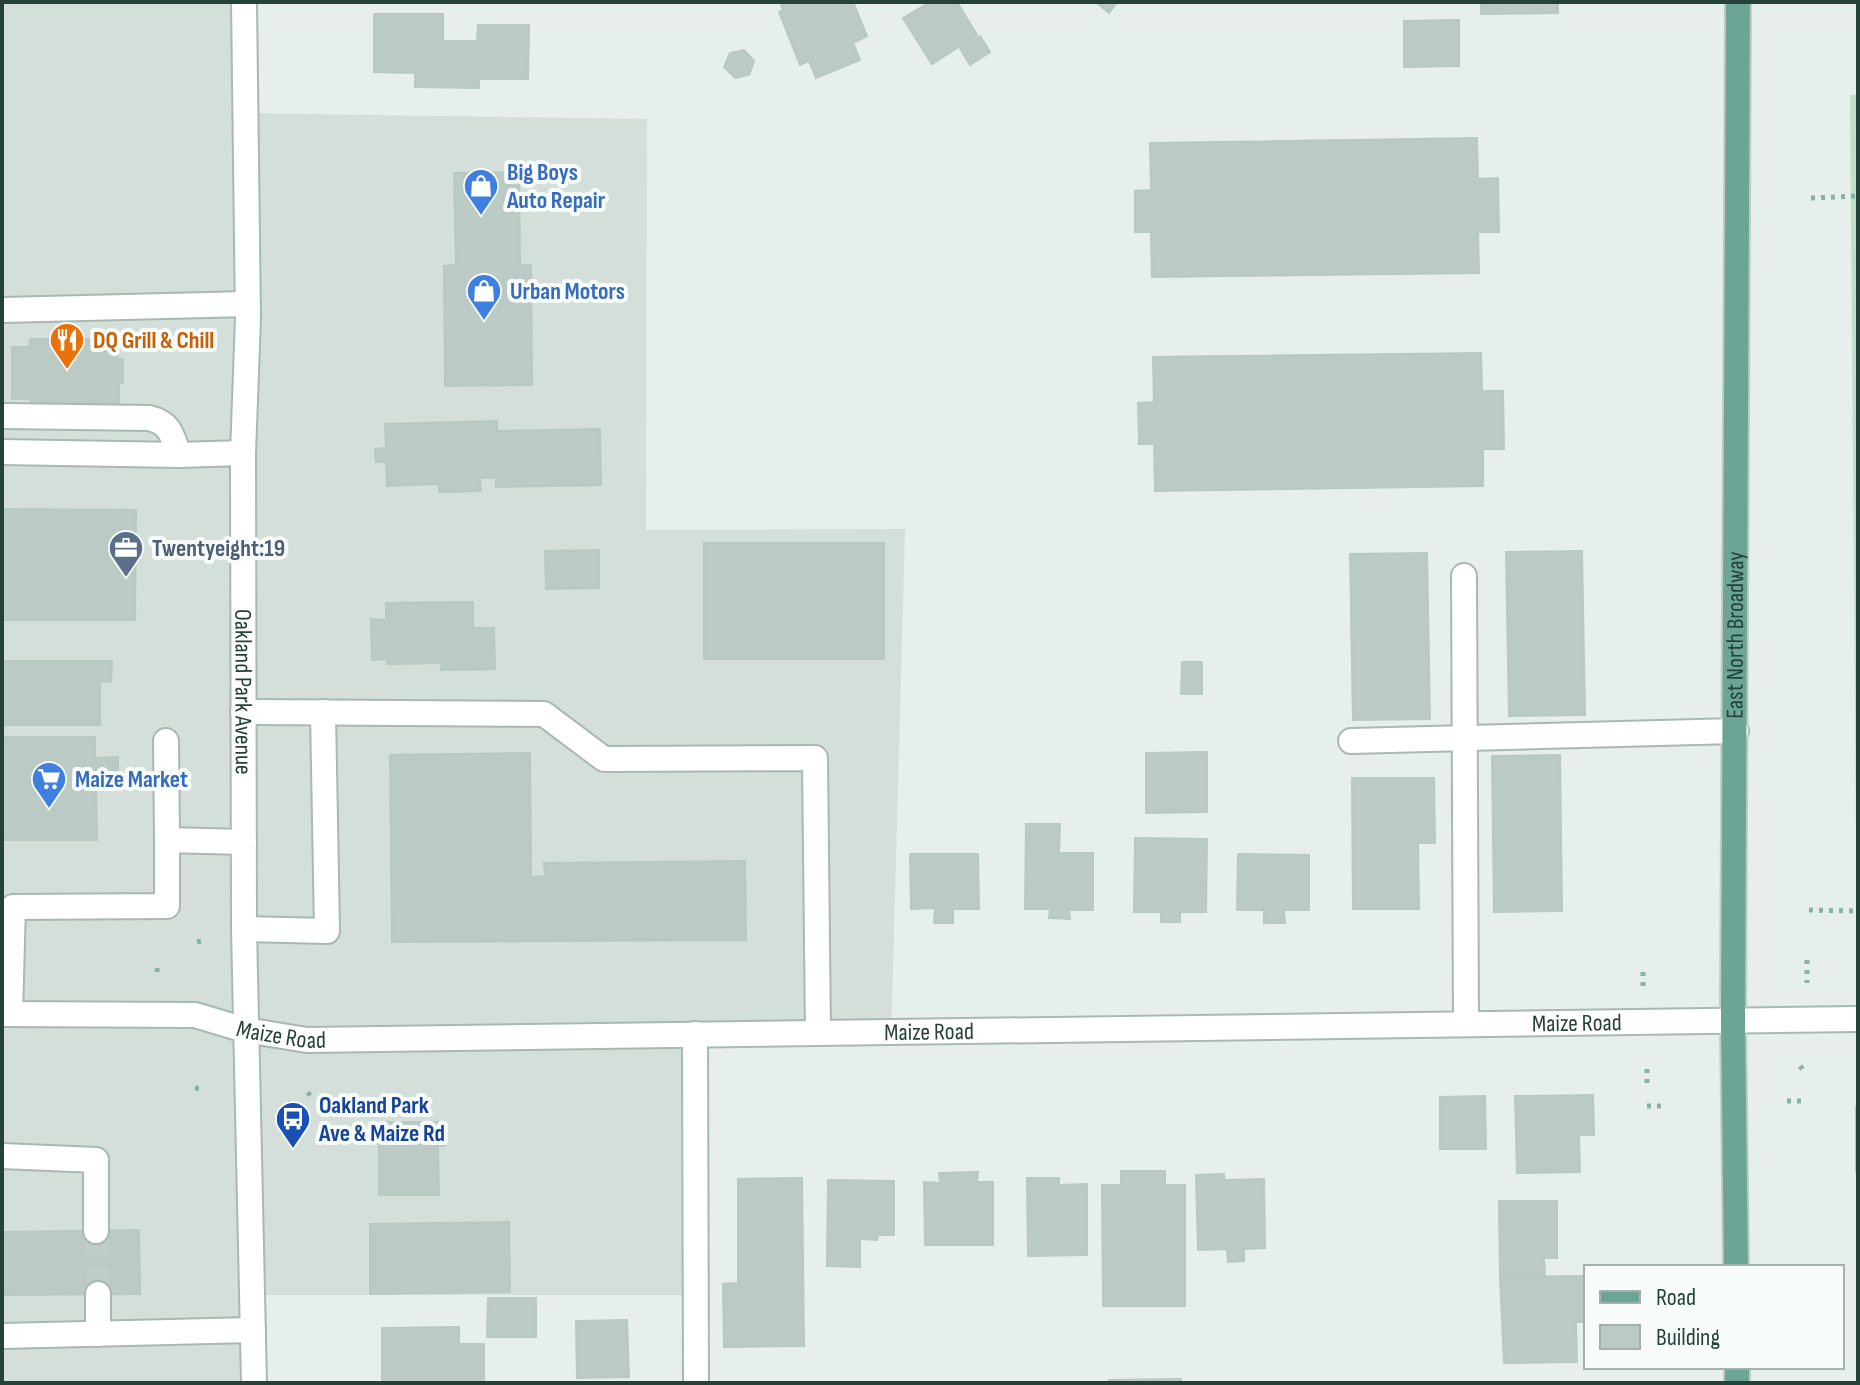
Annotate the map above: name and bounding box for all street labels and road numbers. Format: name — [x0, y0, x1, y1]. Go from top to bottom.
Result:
street label: East North Broadway — [1720, 551, 1750, 719]
street label: Oakland Park Avenue — [228, 609, 258, 775]
street label: Maize Road — [1532, 1008, 1622, 1038]
street label: Maize Road — [233, 1014, 326, 1055]
street label: Maize Road — [884, 1017, 974, 1047]

